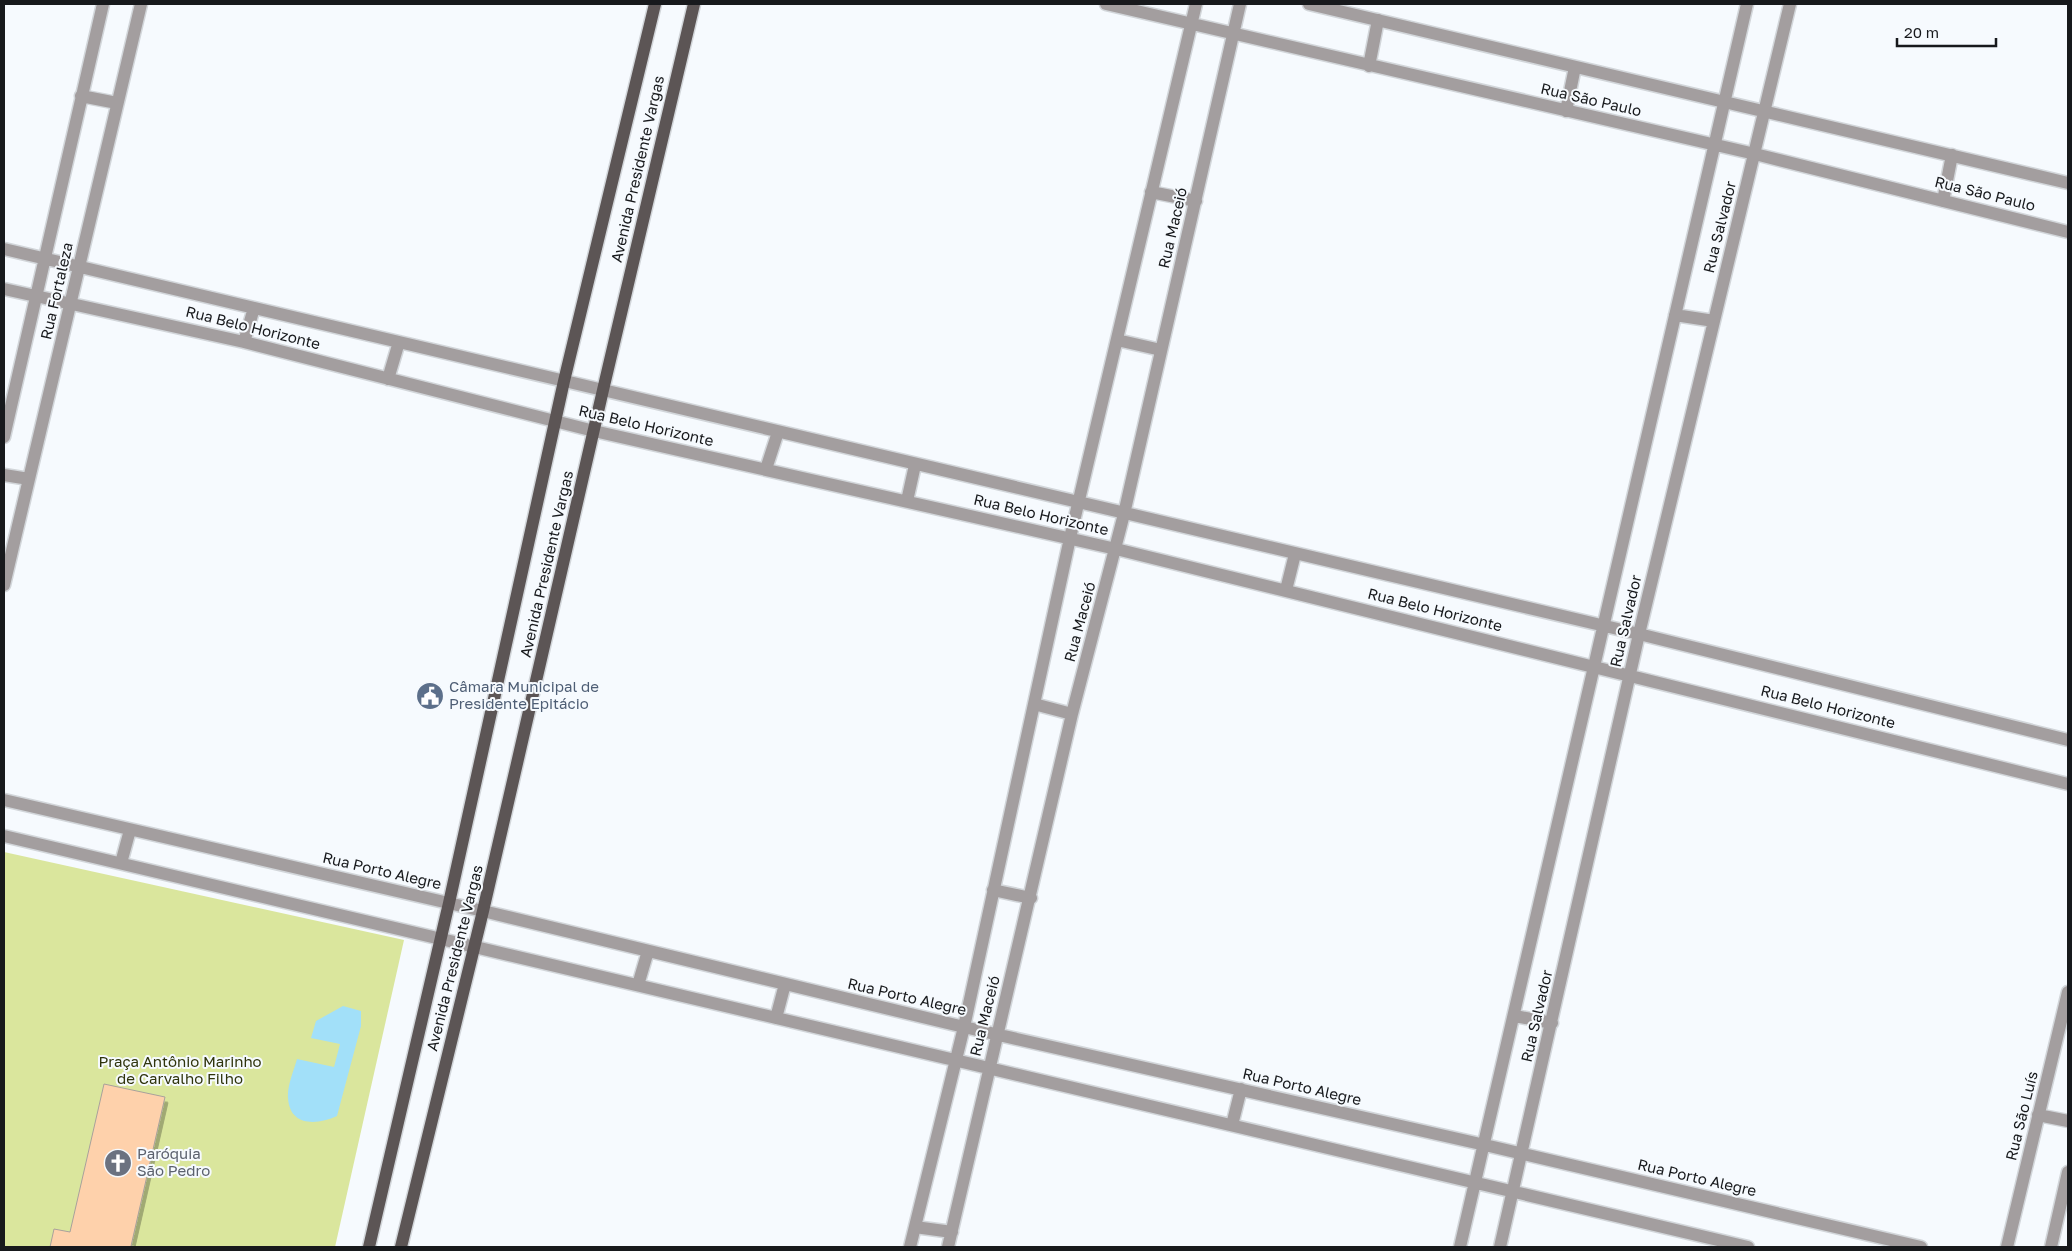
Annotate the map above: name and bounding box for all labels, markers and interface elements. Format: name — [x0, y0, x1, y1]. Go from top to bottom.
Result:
scale bar — [1897, 15, 1996, 47]
text: 20 m — [1904, 23, 1939, 41]
street label: Avenida Presidente Vargas — [607, 74, 667, 264]
street label: Rua São Paulo — [1539, 79, 1643, 119]
street label: Rua São Paulo — [1933, 172, 2037, 214]
street label: Rua Salvador — [1699, 179, 1739, 275]
street label: Rua Maceió — [1154, 186, 1190, 270]
street label: Rua Fortaleza — [36, 240, 76, 341]
street label: Rua Belo Horizonte — [184, 302, 323, 353]
street label: Rua Belo Horizonte — [577, 401, 716, 449]
street label: Avenida Presidente Vargas — [516, 469, 576, 659]
street label: Rua Belo Horizonte — [972, 490, 1111, 538]
street label: Rua Salvador — [1606, 573, 1644, 669]
street label: Rua Maceió — [1060, 580, 1098, 664]
street label: Rua Belo Horizonte — [1366, 584, 1505, 635]
place label: Câmara Municipal de Presidente Epitácio — [449, 677, 599, 712]
public building icon: Câmara Municipal de Presidente Epitácio — [415, 681, 445, 711]
street label: Rua Belo Horizonte — [1759, 681, 1898, 732]
street label: Rua Porto Alegre — [321, 848, 444, 893]
street label: Avenida Presidente Vargas — [422, 863, 486, 1053]
street label: Rua Salvador — [1517, 968, 1555, 1064]
street label: Rua Porto Alegre — [846, 974, 969, 1019]
street label: Rua Maceió — [965, 974, 1003, 1058]
park label: Praça Antônio Marinho de Carvalho Filho — [98, 1052, 262, 1087]
street label: Rua Porto Alegre — [1241, 1064, 1364, 1109]
street label: Rua São Luís — [2001, 1069, 2041, 1162]
place label: Paróquia São Pedro — [137, 1144, 210, 1179]
church icon: Paróquia São Pedro — [103, 1148, 133, 1178]
street label: Rua Porto Alegre — [1636, 1155, 1759, 1200]

